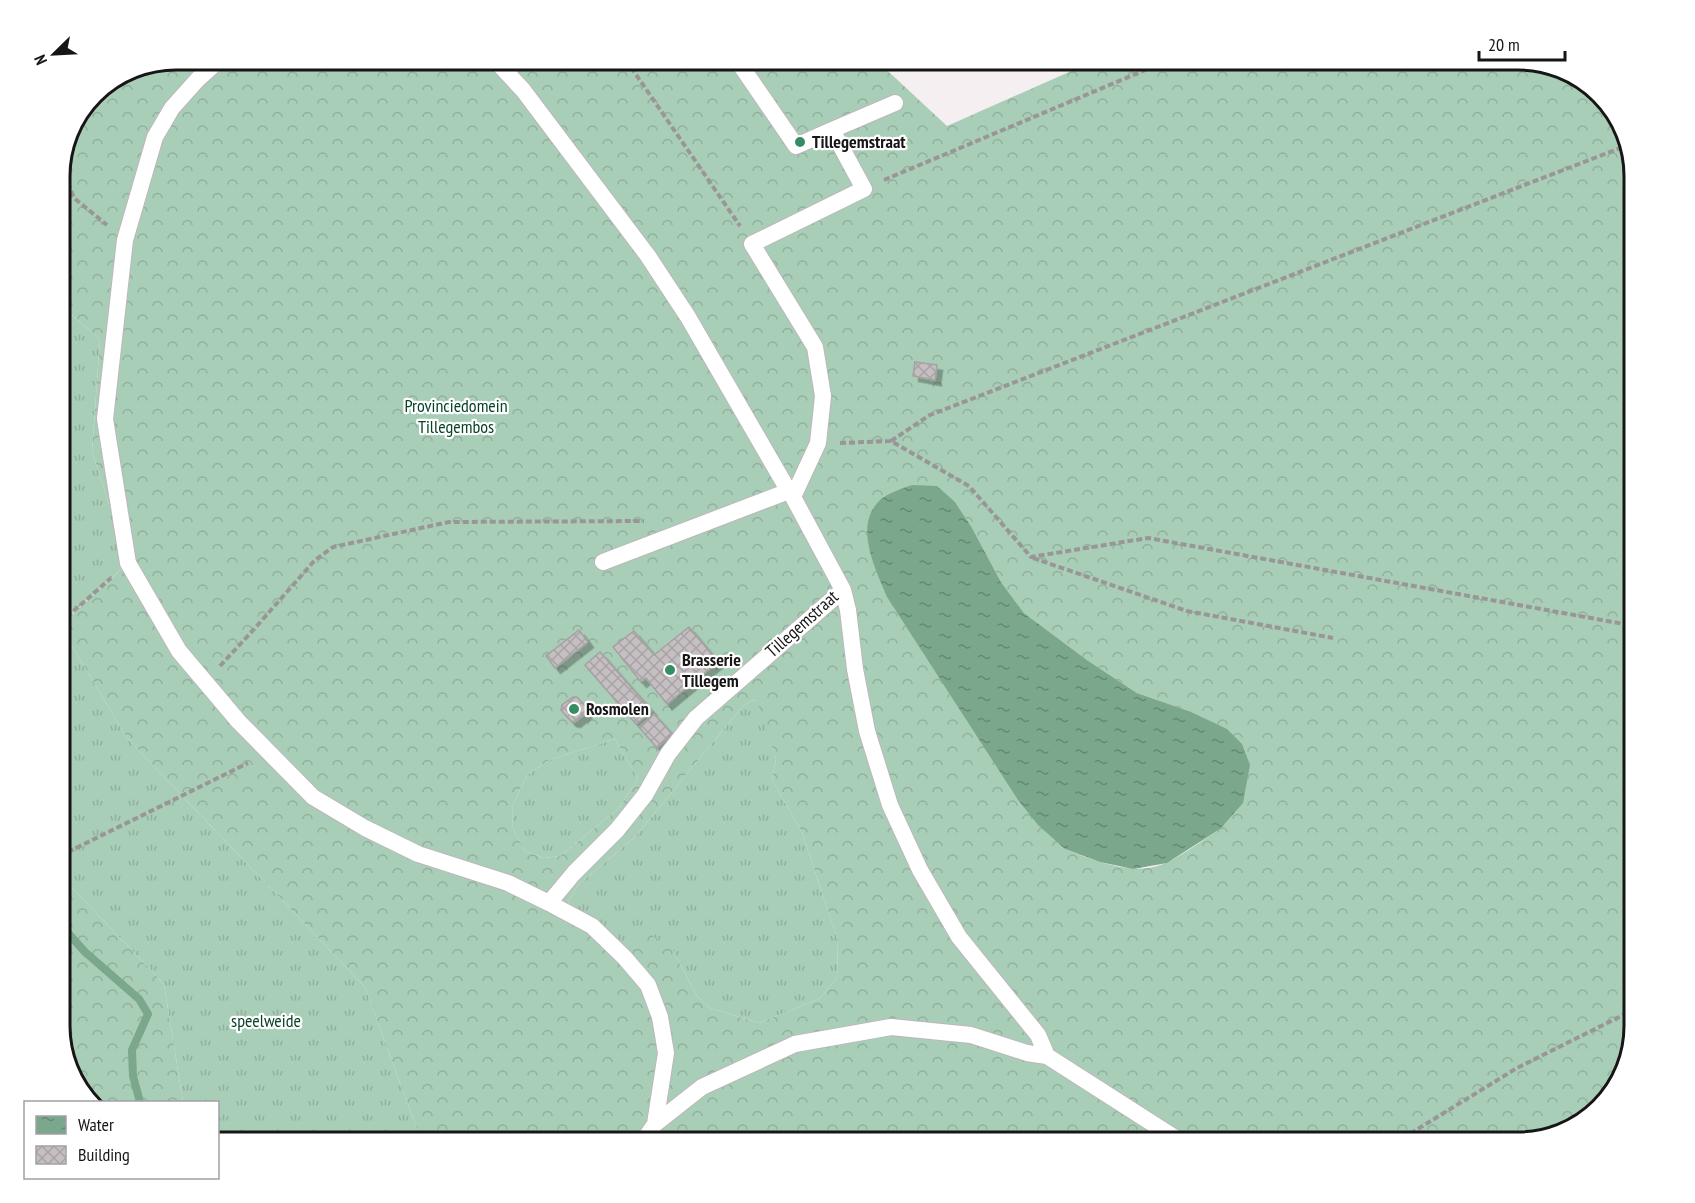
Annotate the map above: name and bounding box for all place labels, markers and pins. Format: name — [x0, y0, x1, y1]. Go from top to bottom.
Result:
place label: Tillegemstraat — [812, 130, 906, 153]
marker: Tillegemstraat — [793, 135, 807, 149]
place label: Brasserie Tillegem — [682, 648, 741, 692]
marker: Brasserie Tillegem — [663, 663, 677, 677]
place label: Rosmolen — [586, 697, 649, 720]
marker: Rosmolen — [567, 702, 581, 716]

